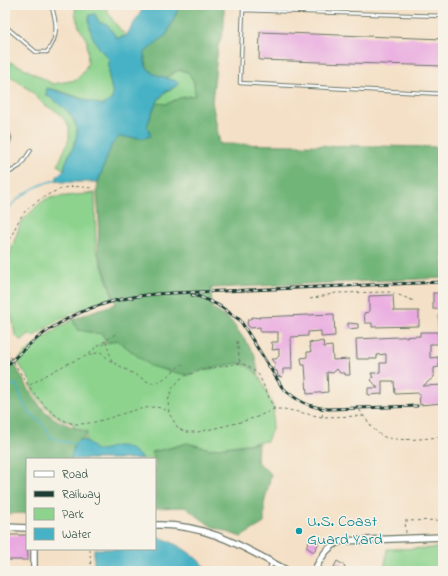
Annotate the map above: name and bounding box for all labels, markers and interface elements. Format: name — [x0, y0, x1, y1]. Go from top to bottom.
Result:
legend — [26, 458, 156, 550]
text: Road — [62, 466, 88, 484]
text: Railway — [62, 486, 101, 505]
text: Park — [62, 506, 84, 524]
place label: U.S. Coast Guard Yard — [307, 510, 383, 552]
text: Water — [62, 526, 91, 544]
marker: U.S. Coast Guard Yard — [294, 526, 304, 536]

